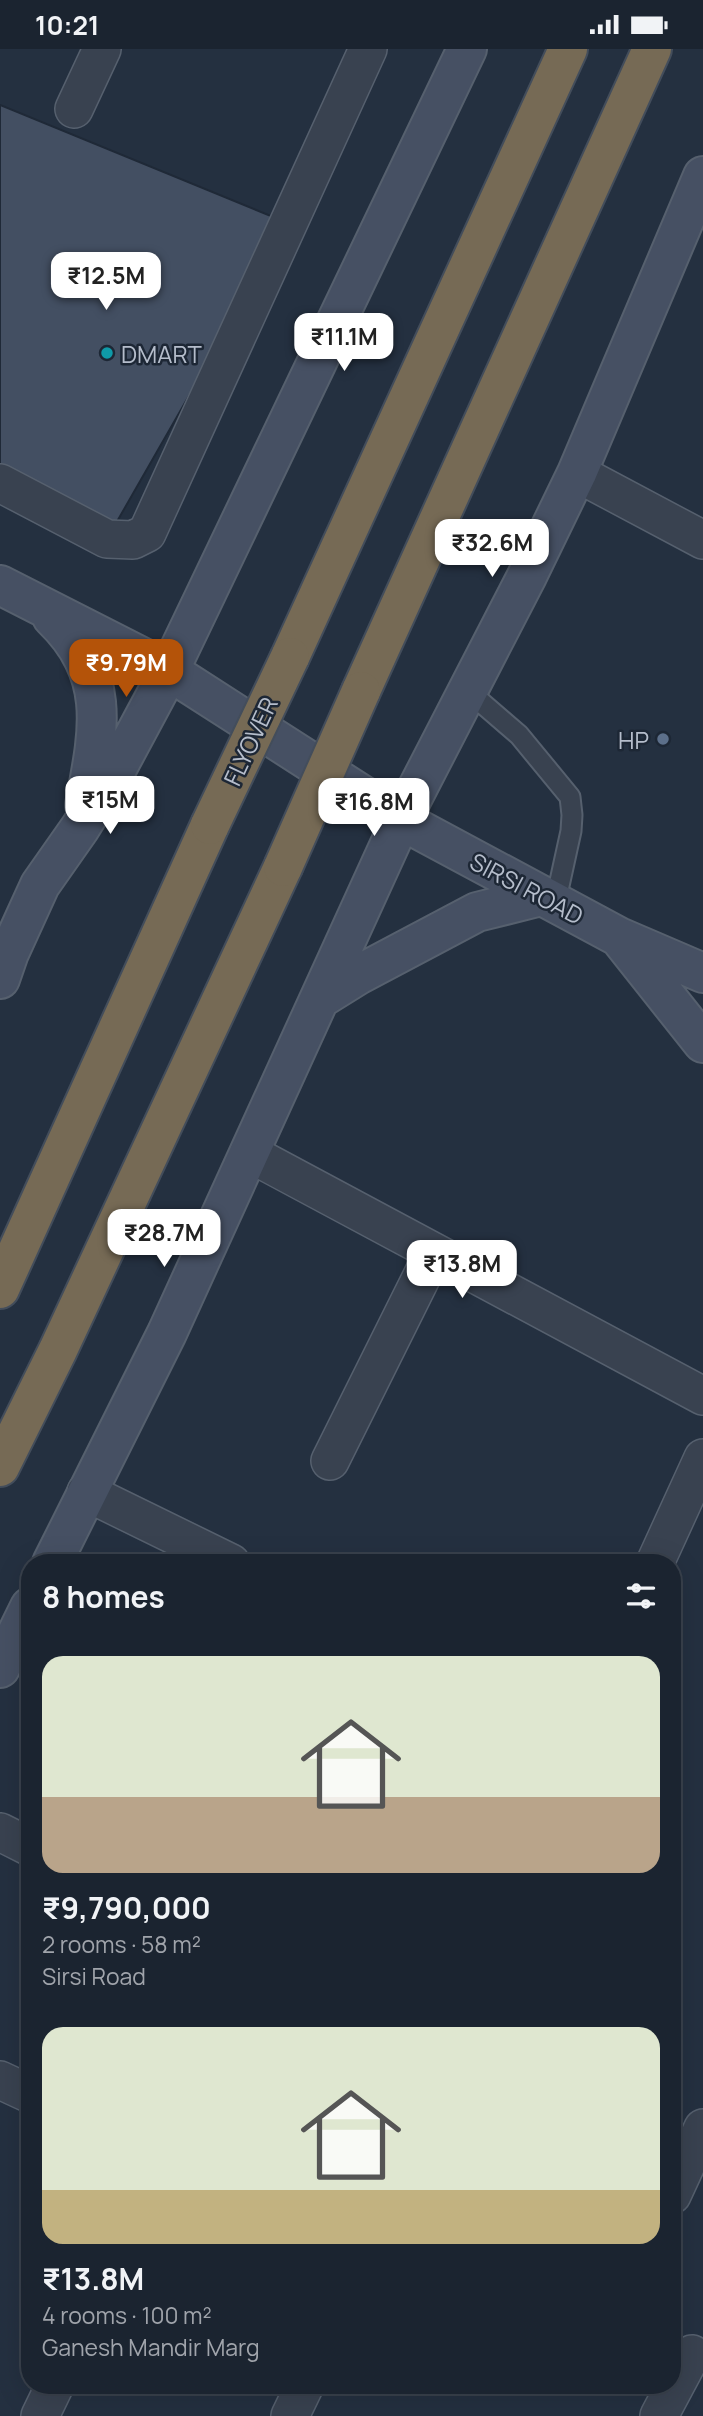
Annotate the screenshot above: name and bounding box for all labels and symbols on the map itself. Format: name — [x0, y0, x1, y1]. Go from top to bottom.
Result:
pin: ₹12.5M — [49, 253, 163, 312]
pin: ₹11.1M — [287, 313, 401, 373]
place label: DMART — [121, 337, 203, 370]
marker: DMART — [99, 345, 115, 361]
pin: ₹32.6M — [435, 519, 549, 579]
pin: ₹9.79M — [69, 639, 183, 699]
street label: FLYOVER — [215, 691, 285, 791]
place label: HP — [618, 723, 649, 756]
marker: HP — [655, 731, 671, 747]
pin: ₹15M — [69, 777, 151, 836]
pin: ₹16.8M — [317, 779, 431, 838]
street label: SIRSI ROAD — [464, 844, 590, 932]
pin: ₹28.7M — [107, 1209, 221, 1269]
pin: ₹13.8M — [405, 1241, 519, 1300]

